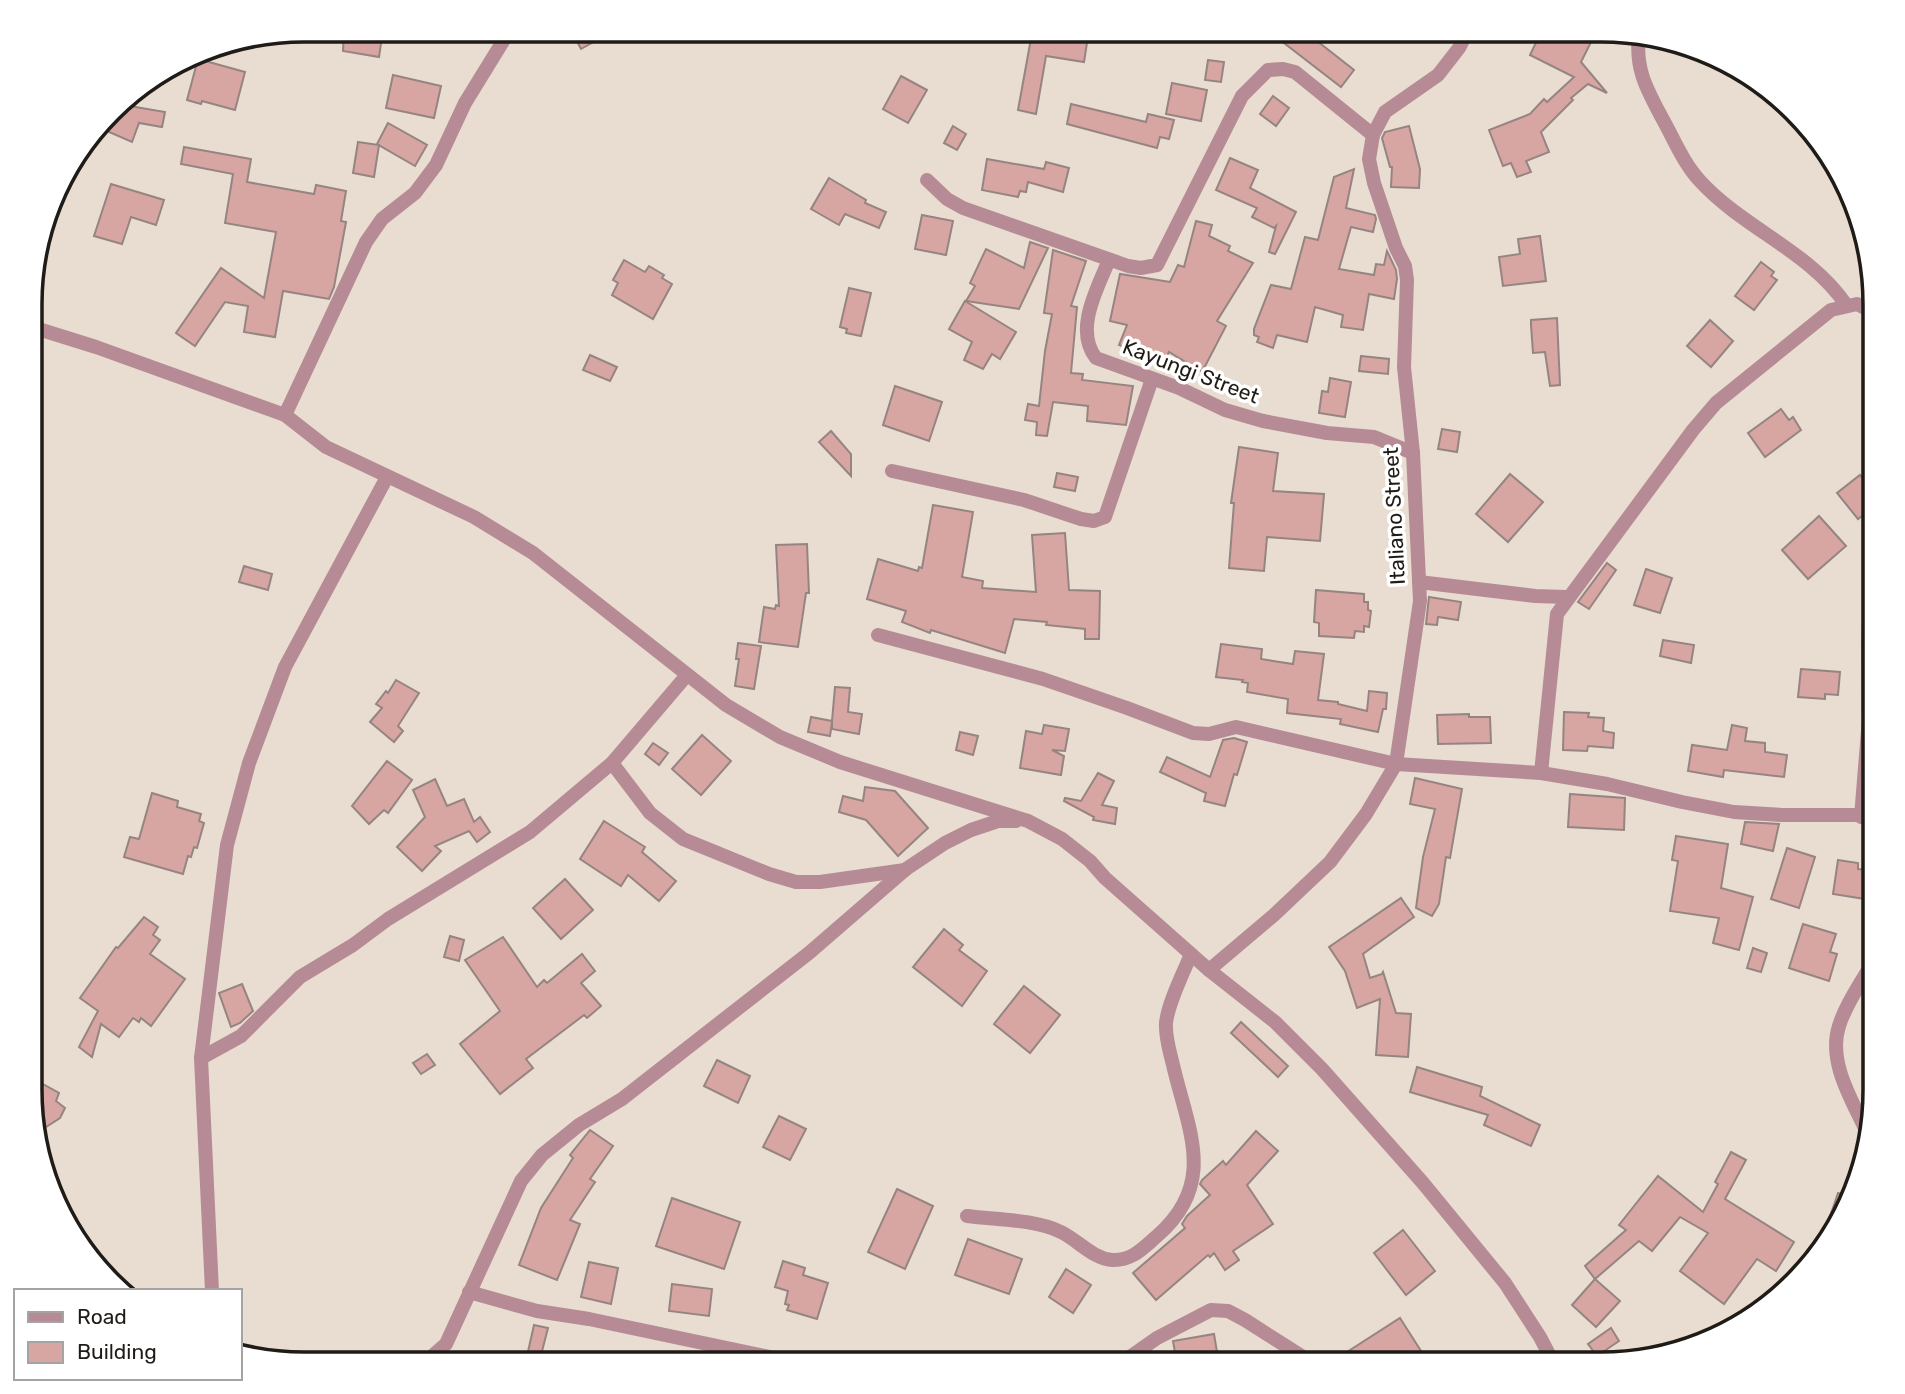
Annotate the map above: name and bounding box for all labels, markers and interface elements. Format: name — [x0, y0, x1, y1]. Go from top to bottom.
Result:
street label: Kayungi Street — [1119, 333, 1263, 409]
street label: Italiano Street — [1378, 446, 1410, 586]
legend — [14, 1289, 242, 1380]
text: Road — [77, 1304, 127, 1329]
text: Building — [77, 1339, 157, 1364]

